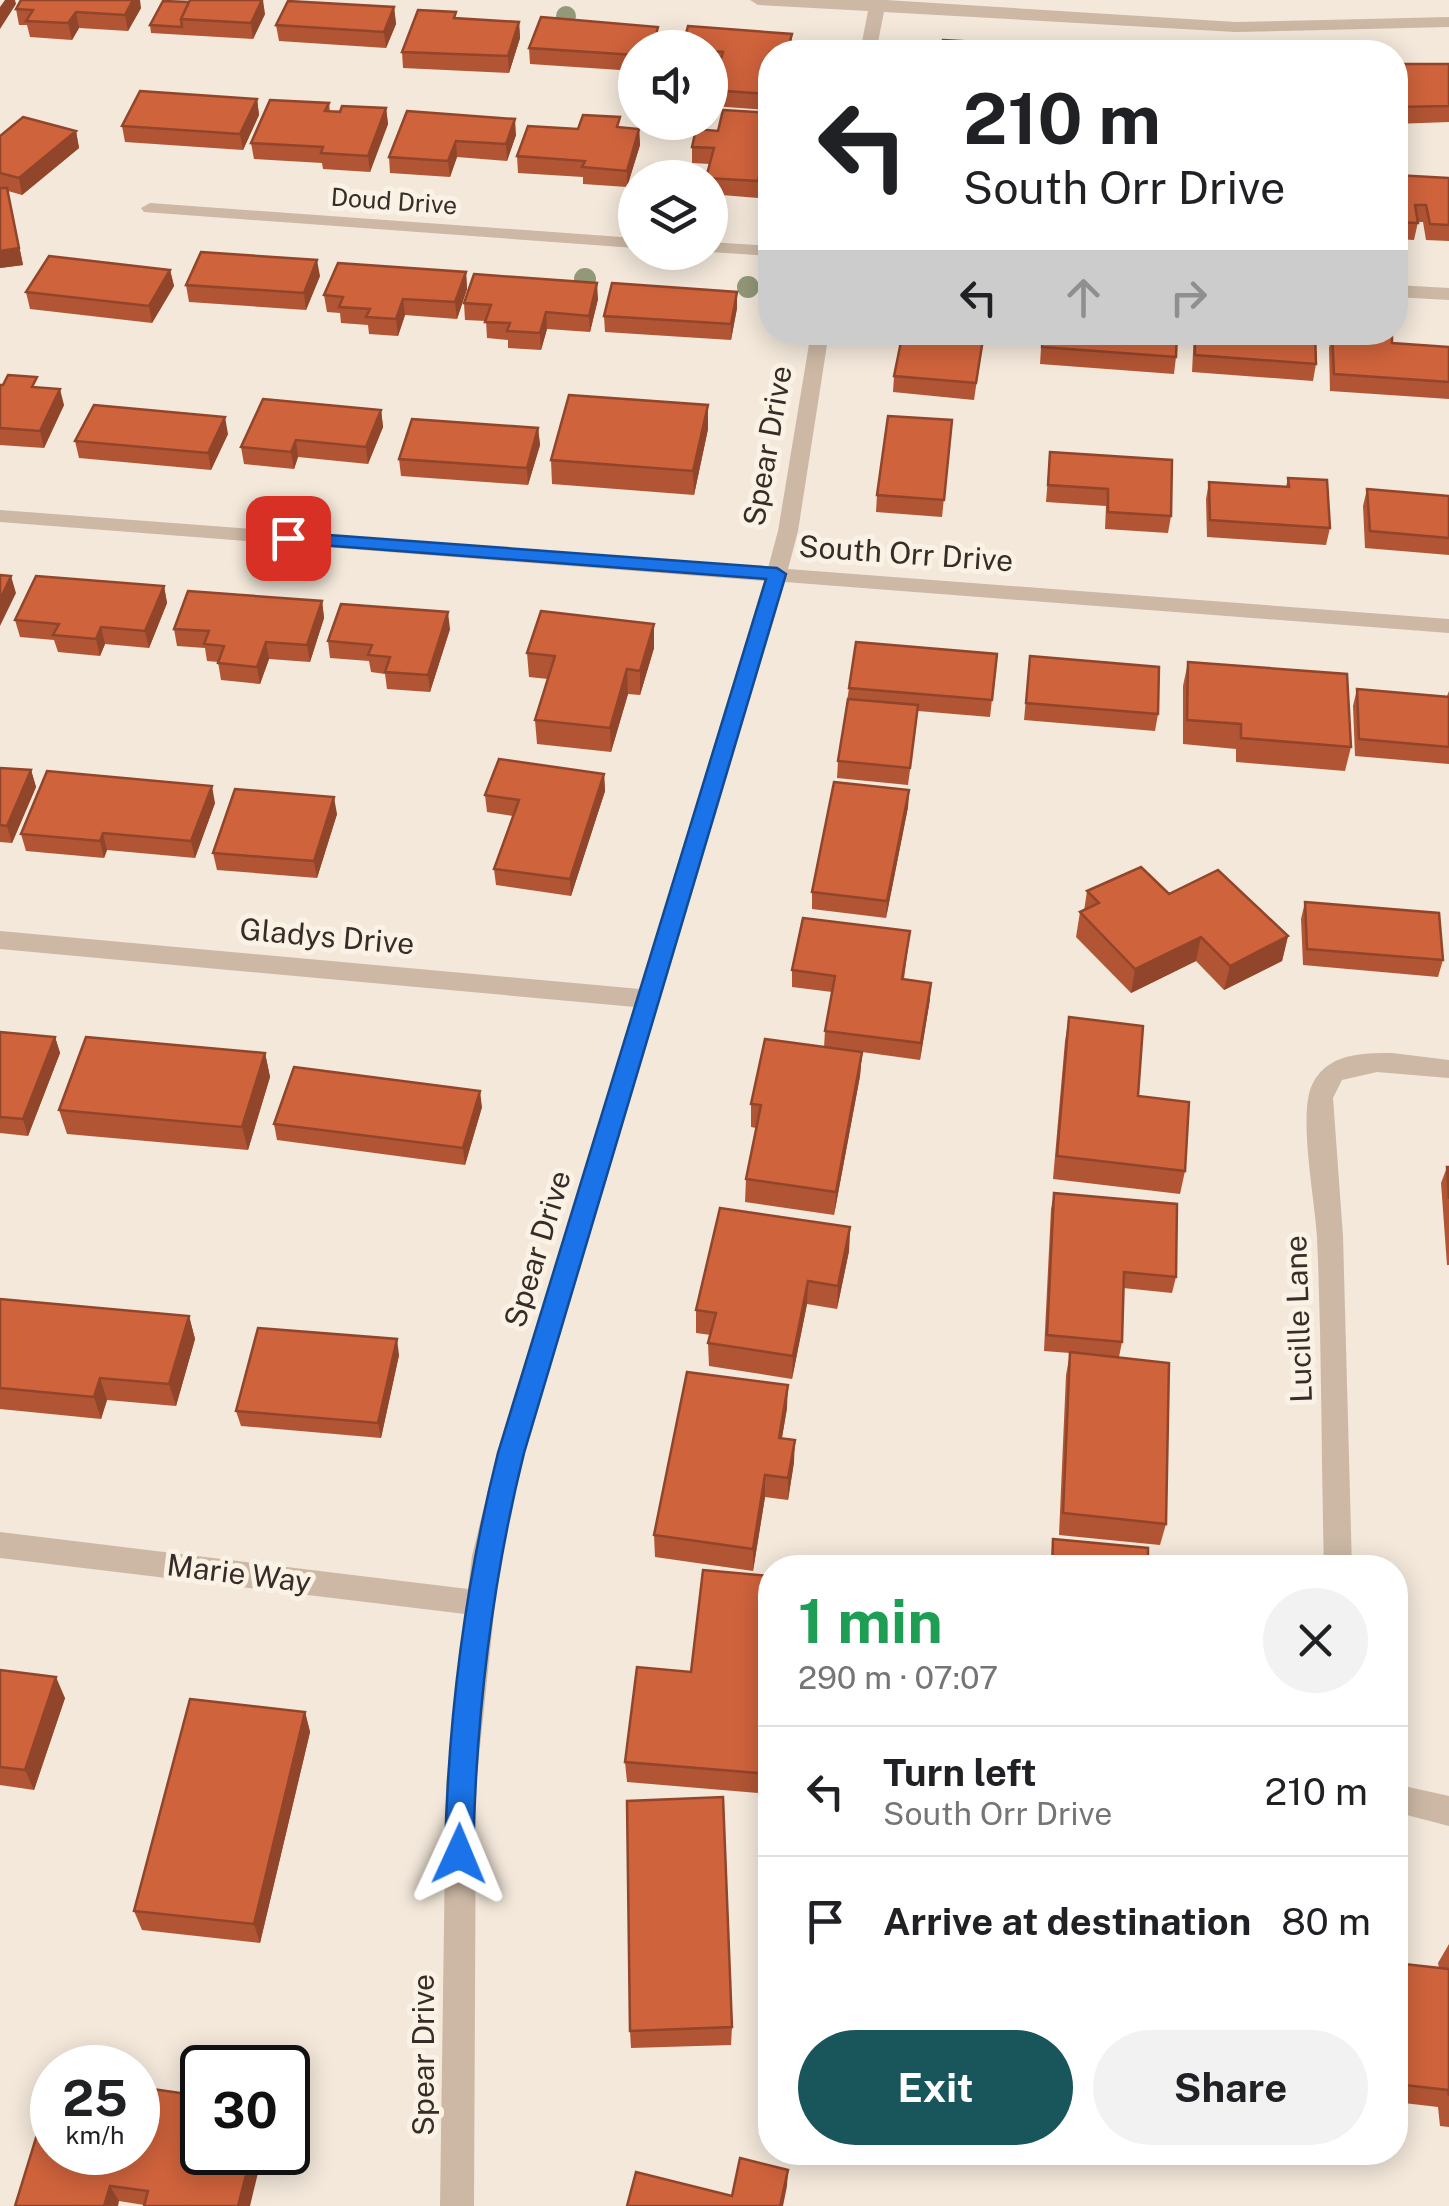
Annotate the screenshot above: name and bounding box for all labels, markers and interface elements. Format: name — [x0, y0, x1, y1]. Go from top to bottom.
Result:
map controls — [618, 30, 728, 270]
button: sound — [618, 30, 728, 140]
text: 210 m — [963, 77, 1161, 160]
icon: left — [798, 80, 928, 210]
button: layers — [618, 160, 728, 270]
text: South Orr Drive — [963, 161, 1286, 214]
street label: Doud Drive — [330, 182, 458, 220]
icon: left — [951, 270, 1006, 325]
icon: ahead — [1056, 270, 1111, 325]
icon: right — [1161, 270, 1216, 325]
street label: Spear Drive — [735, 363, 799, 529]
pin — [246, 496, 331, 581]
icon: arrive — [261, 511, 316, 566]
street label: South Orr Drive — [798, 528, 1015, 578]
street label: Gladys Drive — [238, 910, 416, 962]
street label: Spear Drive — [496, 1166, 578, 1332]
street label: Lucille Lane — [1277, 1235, 1319, 1403]
street label: Marie Way — [165, 1546, 313, 1600]
text: 1 min — [798, 1586, 943, 1657]
button: close — [1263, 1588, 1368, 1693]
text: 290 m · 07:07 — [798, 1659, 998, 1696]
text: Turn left — [883, 1750, 1037, 1795]
icon: left — [798, 1764, 853, 1819]
text: 210 m — [1265, 1769, 1368, 1814]
text: South Orr Drive — [883, 1795, 1112, 1832]
position arrow — [407, 1802, 511, 1906]
icon: arrive — [798, 1894, 853, 1949]
text: Arrive at destination — [883, 1899, 1251, 1944]
text: 80 m — [1281, 1899, 1371, 1944]
street label: Spear Drive — [405, 1974, 441, 2136]
button: Exit — [798, 2030, 1073, 2145]
button: Share — [1093, 2030, 1368, 2145]
speed limit sign: 30 — [180, 2045, 310, 2175]
text: 25 — [62, 2068, 128, 2127]
text: km/h — [66, 2120, 124, 2150]

